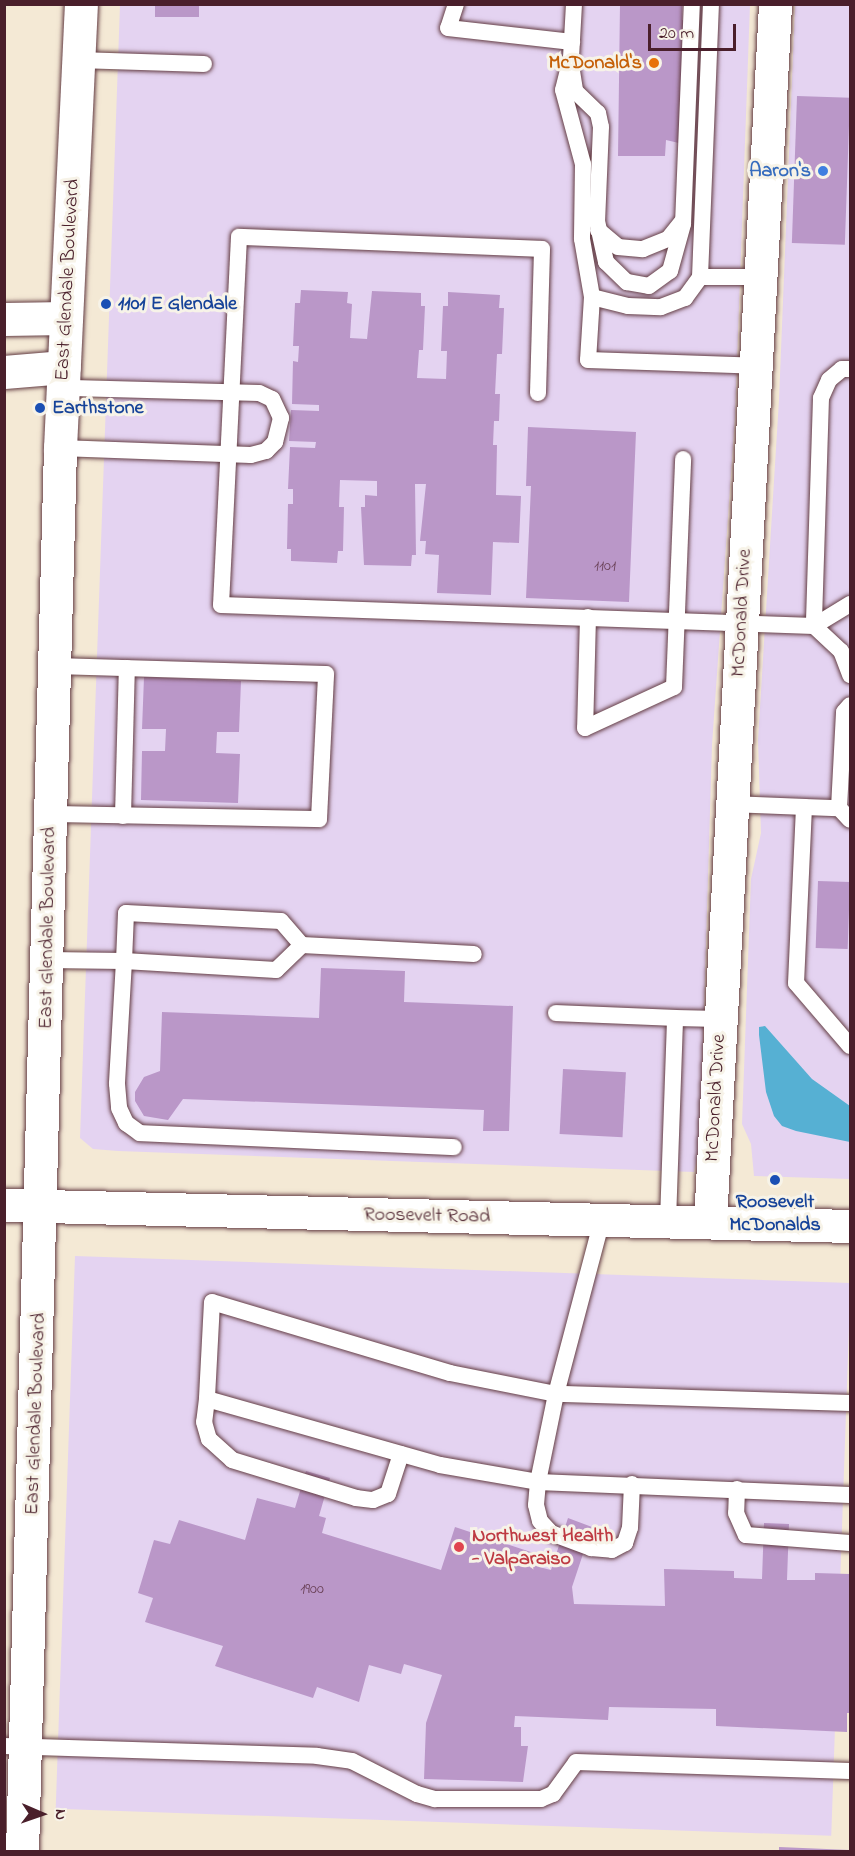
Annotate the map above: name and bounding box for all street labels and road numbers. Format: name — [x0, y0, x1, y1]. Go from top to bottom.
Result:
street label: East Glendale Boulevard — [51, 178, 85, 382]
street label: McDonald Drive — [727, 548, 757, 678]
street label: East Glendale Boulevard — [34, 827, 62, 1029]
street label: McDonald Drive — [701, 1033, 731, 1163]
street label: Roosevelt Road — [363, 1203, 491, 1229]
street label: East Glendale Boulevard — [20, 1312, 52, 1516]

